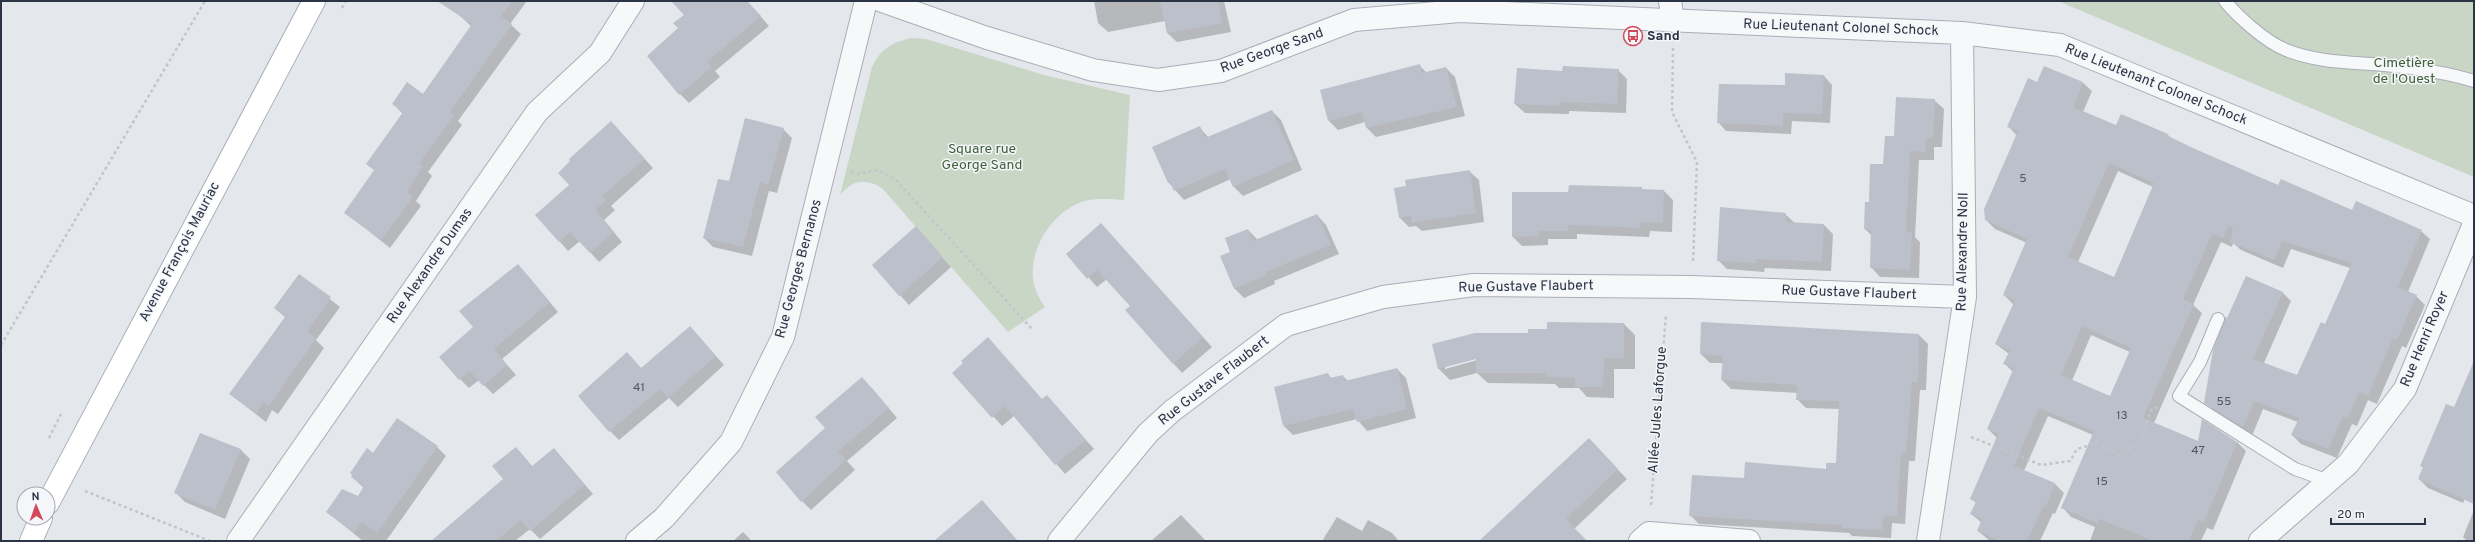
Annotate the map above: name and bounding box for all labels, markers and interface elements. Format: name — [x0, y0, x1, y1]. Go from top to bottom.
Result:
street label: Rue Lieutenant Colonel Schock — [1743, 16, 1939, 40]
street label: Rue George Sand — [1218, 24, 1326, 78]
bus stop icon: Sand — [1622, 25, 1644, 47]
place label: Sand — [1647, 28, 1680, 45]
street label: Rue Lieutenant Colonel Schock — [2062, 40, 2250, 130]
park label: Cimetière de l'Ouest — [2373, 55, 2435, 88]
park label: Square rue George Sand — [942, 141, 1022, 174]
house number: 5 — [2019, 171, 2027, 187]
street label: Avenue François Mauriac — [136, 179, 224, 325]
street label: Rue Alexandre Noll — [1953, 192, 1973, 312]
street label: Rue Georges Bernanos — [772, 198, 826, 340]
street label: Rue Alexandre Dumas — [384, 205, 476, 327]
street label: Rue Gustave Flaubert — [1458, 277, 1594, 297]
street label: Rue Gustave Flaubert — [1781, 282, 1917, 304]
street label: Rue Henri Royer — [2397, 288, 2453, 390]
street label: Rue Gustave Flaubert — [1155, 333, 1273, 429]
street label: Allée Jules Laforgue — [1645, 346, 1671, 474]
house number: 41 — [633, 380, 645, 396]
house number: 55 — [2217, 394, 2231, 410]
house number: 13 — [2116, 408, 2128, 424]
house number: 47 — [2191, 443, 2205, 459]
house number: 15 — [2096, 474, 2108, 490]
north arrow — [16, 486, 56, 526]
text: N — [31, 490, 40, 504]
scale bar — [2331, 500, 2425, 526]
text: 20 m — [2337, 507, 2365, 523]

